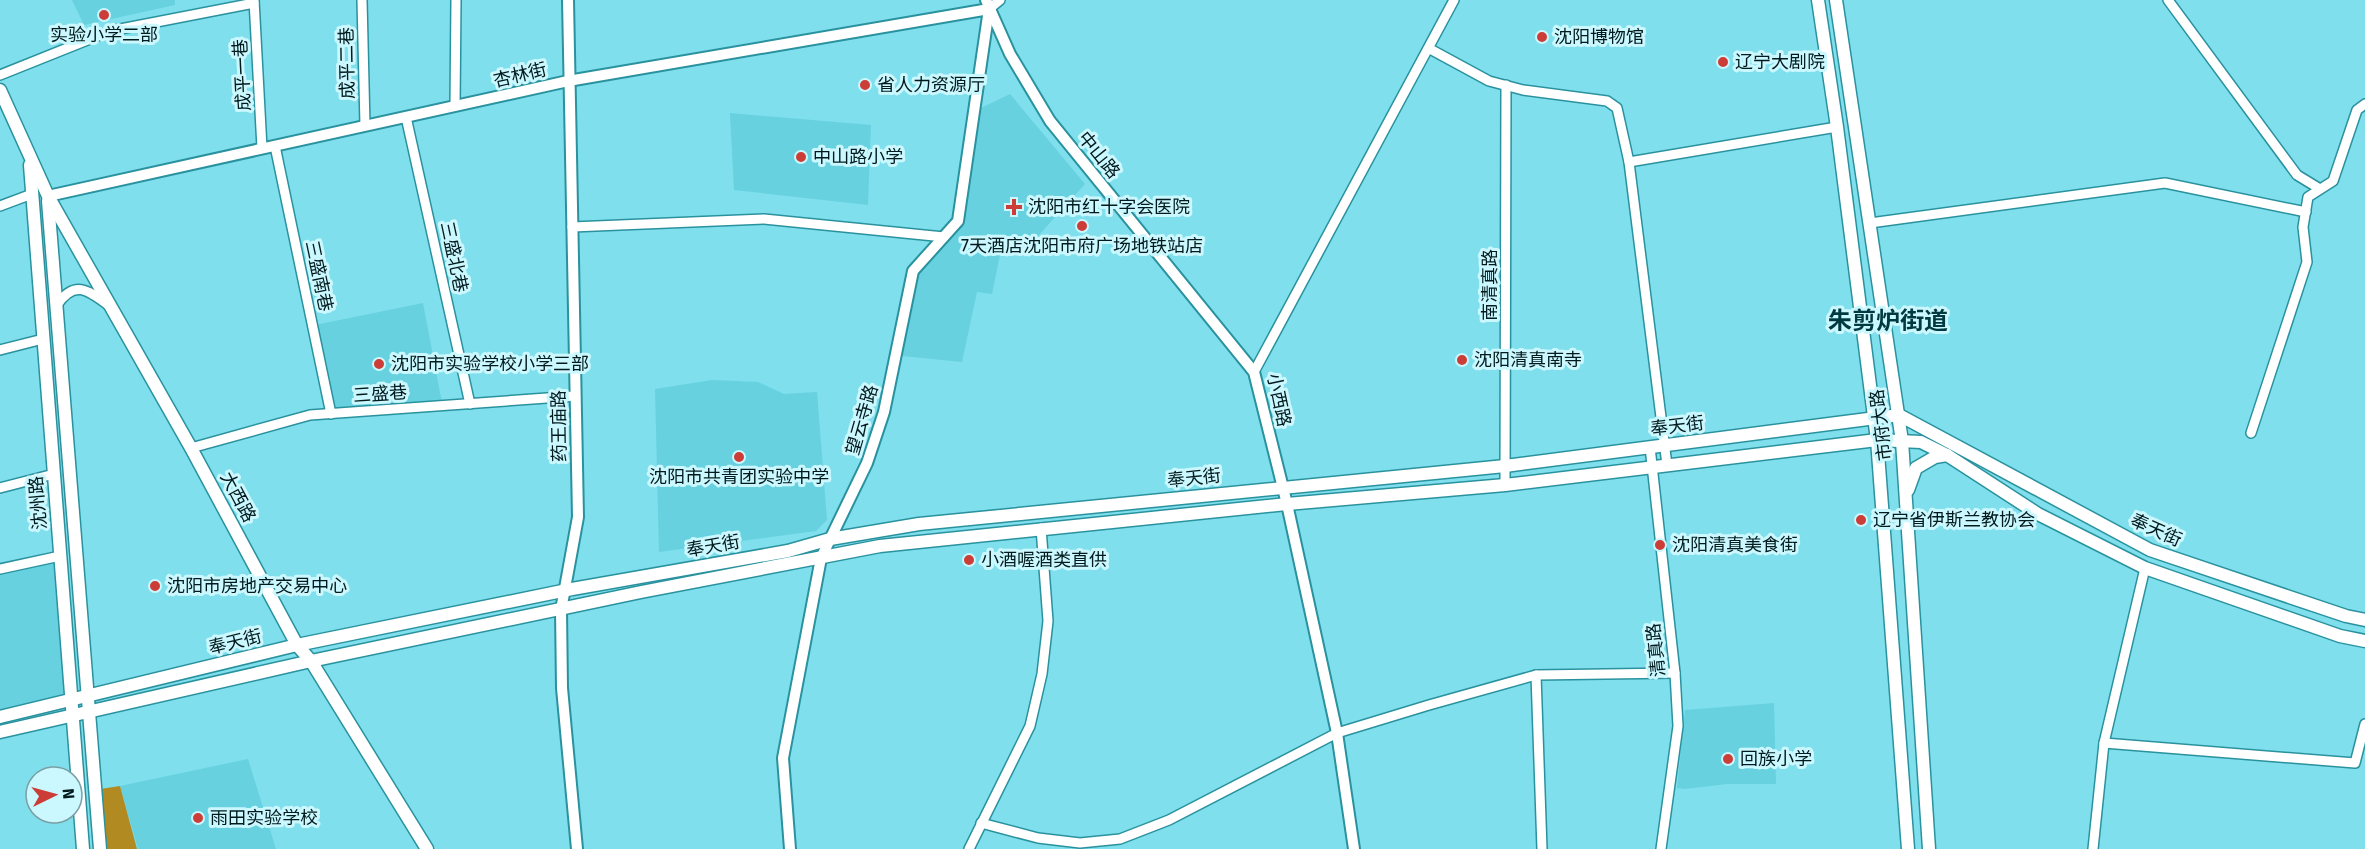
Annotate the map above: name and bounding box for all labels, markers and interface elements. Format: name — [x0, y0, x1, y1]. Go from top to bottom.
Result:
marker: 实验小学二部 — [97, 8, 111, 22]
place label: 实验小学二部 — [50, 24, 158, 46]
place label: 沈阳博物馆 — [1554, 26, 1644, 48]
street label: 成平二巷 — [335, 27, 359, 99]
marker: 沈阳博物馆 — [1535, 30, 1549, 44]
street label: 成平一巷 — [229, 38, 255, 112]
place label: 辽宁大剧院 — [1735, 51, 1825, 73]
marker: 辽宁大剧院 — [1716, 55, 1730, 69]
street label: 杏林街 — [491, 58, 549, 92]
place label: 省人力资源厅 — [877, 74, 985, 96]
marker: 省人力资源厅 — [858, 78, 872, 92]
street label: 中山路 — [1073, 127, 1125, 183]
place label: 中山路小学 — [813, 146, 903, 168]
marker: 中山路小学 — [794, 150, 808, 164]
place label: 沈阳市红十字会医院 — [1028, 196, 1190, 218]
marker: 沈阳市红十字会医院 — [1005, 198, 1023, 216]
street label: 三盛北巷 — [436, 219, 472, 295]
marker: 7天酒店沈阳市府广场地铁站店 — [1075, 219, 1089, 233]
place label: 7天酒店沈阳市府广场地铁站店 — [961, 235, 1203, 257]
street label: 三盛南巷 — [301, 238, 337, 314]
street label: 南清真路 — [1479, 249, 1501, 321]
district label: 朱剪炉街道 — [1828, 307, 1948, 335]
place label: 沈阳清真南寺 — [1474, 349, 1582, 371]
place label: 沈阳市实验学校小学三部 — [391, 353, 589, 375]
marker: 沈阳清真南寺 — [1455, 353, 1469, 367]
marker: 沈阳市实验学校小学三部 — [372, 357, 386, 371]
street label: 小西路 — [1263, 371, 1295, 429]
street label: 三盛巷 — [352, 381, 408, 407]
street label: 望云寺路 — [842, 382, 882, 458]
street label: 市府大路 — [1866, 388, 1896, 462]
street label: 药王庙路 — [547, 390, 571, 462]
street label: 奉天街 — [1649, 412, 1705, 440]
marker: 沈阳市共青团实验中学 — [732, 450, 746, 464]
street label: 奉天街 — [1166, 464, 1222, 492]
place label: 沈阳市共青团实验中学 — [649, 466, 829, 488]
street label: 大西路 — [216, 468, 260, 526]
street label: 沈州路 — [25, 475, 51, 531]
place label: 辽宁省伊斯兰教协会 — [1873, 509, 2035, 531]
street label: 奉天街 — [2127, 509, 2185, 551]
marker: 辽宁省伊斯兰教协会 — [1854, 513, 1868, 527]
street label: 奉天街 — [685, 530, 741, 562]
place label: 沈阳清真美食街 — [1672, 534, 1798, 556]
marker: 沈阳清真美食街 — [1653, 538, 1667, 552]
place label: 小酒喔酒类直供 — [981, 549, 1107, 571]
marker: 小酒喔酒类直供 — [962, 553, 976, 567]
place label: 沈阳市房地产交易中心 — [167, 575, 347, 597]
marker: 沈阳市房地产交易中心 — [148, 579, 162, 593]
street label: 清真路 — [1642, 622, 1670, 678]
street label: 奉天街 — [206, 625, 264, 659]
place label: 回族小学 — [1740, 748, 1812, 770]
marker: 回族小学 — [1721, 752, 1735, 766]
north arrow — [24, 765, 84, 825]
text: N — [59, 788, 78, 800]
place label: 雨田实验学校 — [210, 807, 318, 829]
marker: 雨田实验学校 — [191, 811, 205, 825]

